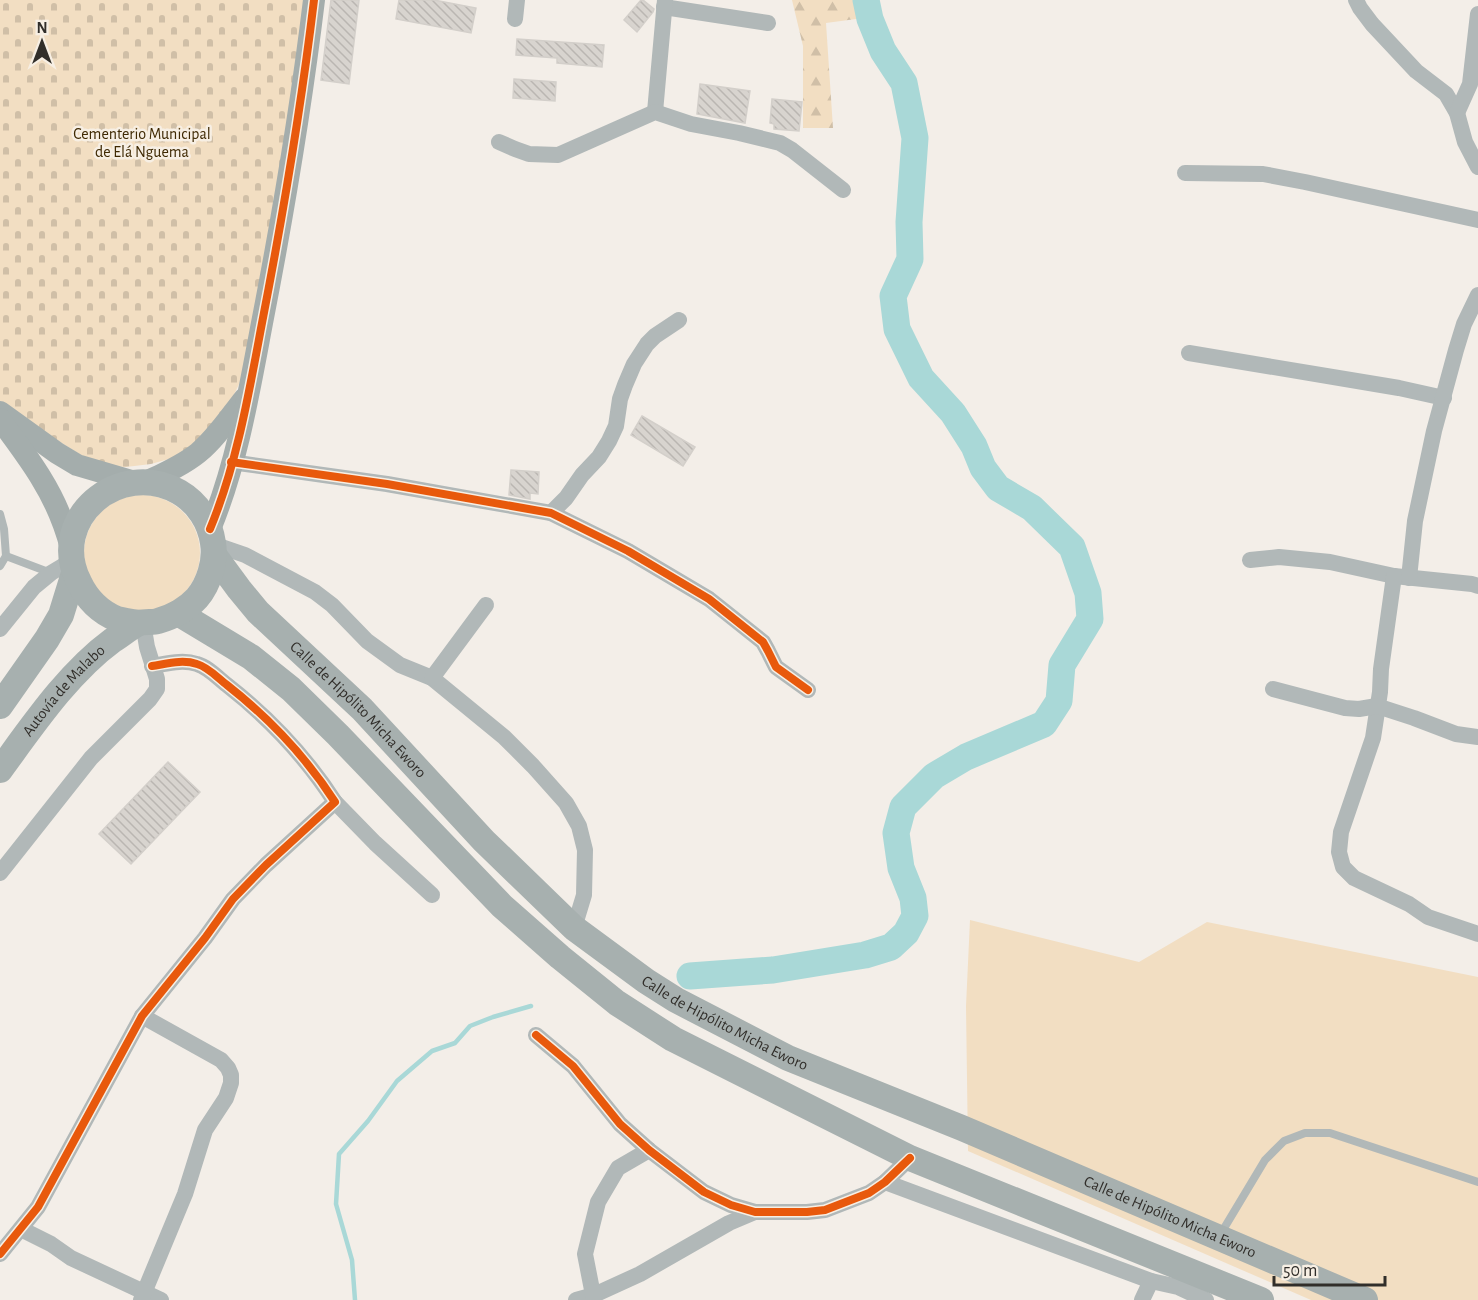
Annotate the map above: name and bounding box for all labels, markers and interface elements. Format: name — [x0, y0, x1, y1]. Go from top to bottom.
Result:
north arrow — [12, 12, 72, 72]
text: N — [36, 20, 48, 36]
park label: Cementerio Municipal de Elá Nguema — [73, 126, 211, 160]
street label: Calle de Hipólito Micha Eworo — [287, 638, 429, 781]
street label: Autovía de Malabo — [19, 642, 108, 739]
street label: Calle de Hipólito Micha Eworo — [639, 972, 810, 1073]
street label: Calle de Hipólito Micha Eworo — [1082, 1173, 1259, 1261]
scale bar — [1274, 1249, 1385, 1287]
text: 50 m — [1283, 1262, 1317, 1280]

